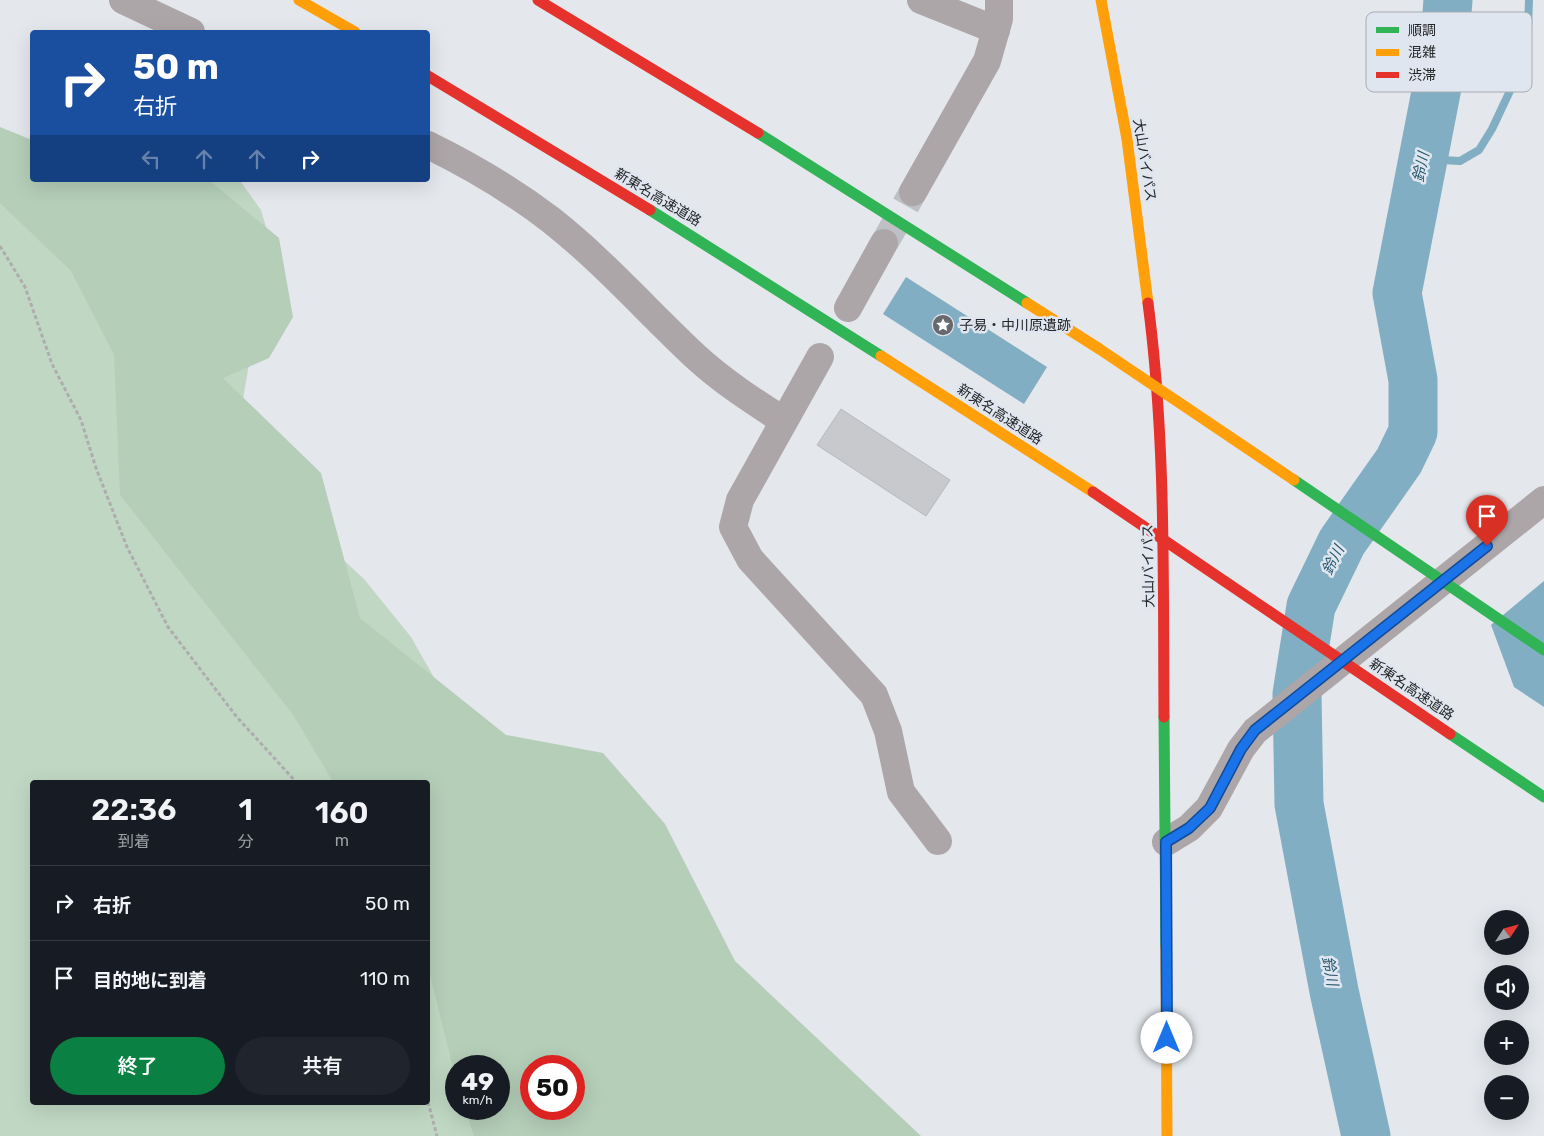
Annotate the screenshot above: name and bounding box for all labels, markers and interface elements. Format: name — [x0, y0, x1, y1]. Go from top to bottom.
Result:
legend — [1366, 12, 1532, 92]
text: 順調 — [1408, 22, 1436, 39]
text: 混雑 — [1408, 44, 1436, 61]
text: 50 m — [133, 46, 219, 88]
icon: right — [50, 50, 115, 115]
text: 渋滞 — [1408, 67, 1436, 84]
text: 右折 — [133, 93, 177, 120]
street label: 大山バイパス — [1130, 117, 1159, 203]
icon: left — [137, 145, 165, 173]
icon: ahead — [190, 145, 218, 173]
icon: ahead — [243, 145, 271, 173]
icon: right — [296, 145, 324, 173]
water label: 鈴川 — [1409, 149, 1433, 183]
street label: 新東名高速道路 — [611, 165, 704, 230]
place icon: 子易・中川原遺跡 — [931, 313, 955, 337]
place label: 子易・中川原遺跡 — [959, 317, 1071, 334]
street label: 新東名高速道路 — [954, 381, 1045, 448]
pin — [1466, 495, 1508, 546]
icon: arrive — [1473, 502, 1501, 530]
street label: 大山バイパス — [1139, 524, 1158, 608]
water label: 鈴川 — [1318, 541, 1349, 577]
street label: 新東名高速道路 — [1366, 655, 1457, 724]
text: 22:36 — [91, 792, 176, 828]
text: 1 — [239, 792, 253, 828]
text: 160 — [315, 795, 369, 831]
text: m — [335, 831, 349, 850]
text: 到着 — [118, 832, 150, 851]
text: 分 — [238, 832, 254, 851]
icon: right — [50, 889, 78, 917]
text: 50 m — [365, 892, 410, 915]
text: 右折 — [93, 894, 131, 917]
north arrow — [1484, 910, 1529, 955]
map controls — [1484, 910, 1529, 1120]
water label: 鈴川 — [1318, 955, 1342, 989]
icon: arrive — [50, 964, 78, 992]
button: sound — [1484, 965, 1529, 1010]
text: 110 m — [360, 967, 410, 990]
text: 目的地に到着 — [93, 969, 207, 992]
position arrow — [1140, 1011, 1192, 1063]
button: + — [1484, 1020, 1529, 1065]
button: 終了 — [50, 1037, 225, 1095]
button: 共有 — [235, 1037, 410, 1095]
speed limit sign: 50 — [520, 1055, 585, 1120]
text: 49 — [461, 1067, 494, 1096]
button: − — [1484, 1075, 1529, 1120]
text: km/h — [463, 1093, 492, 1107]

